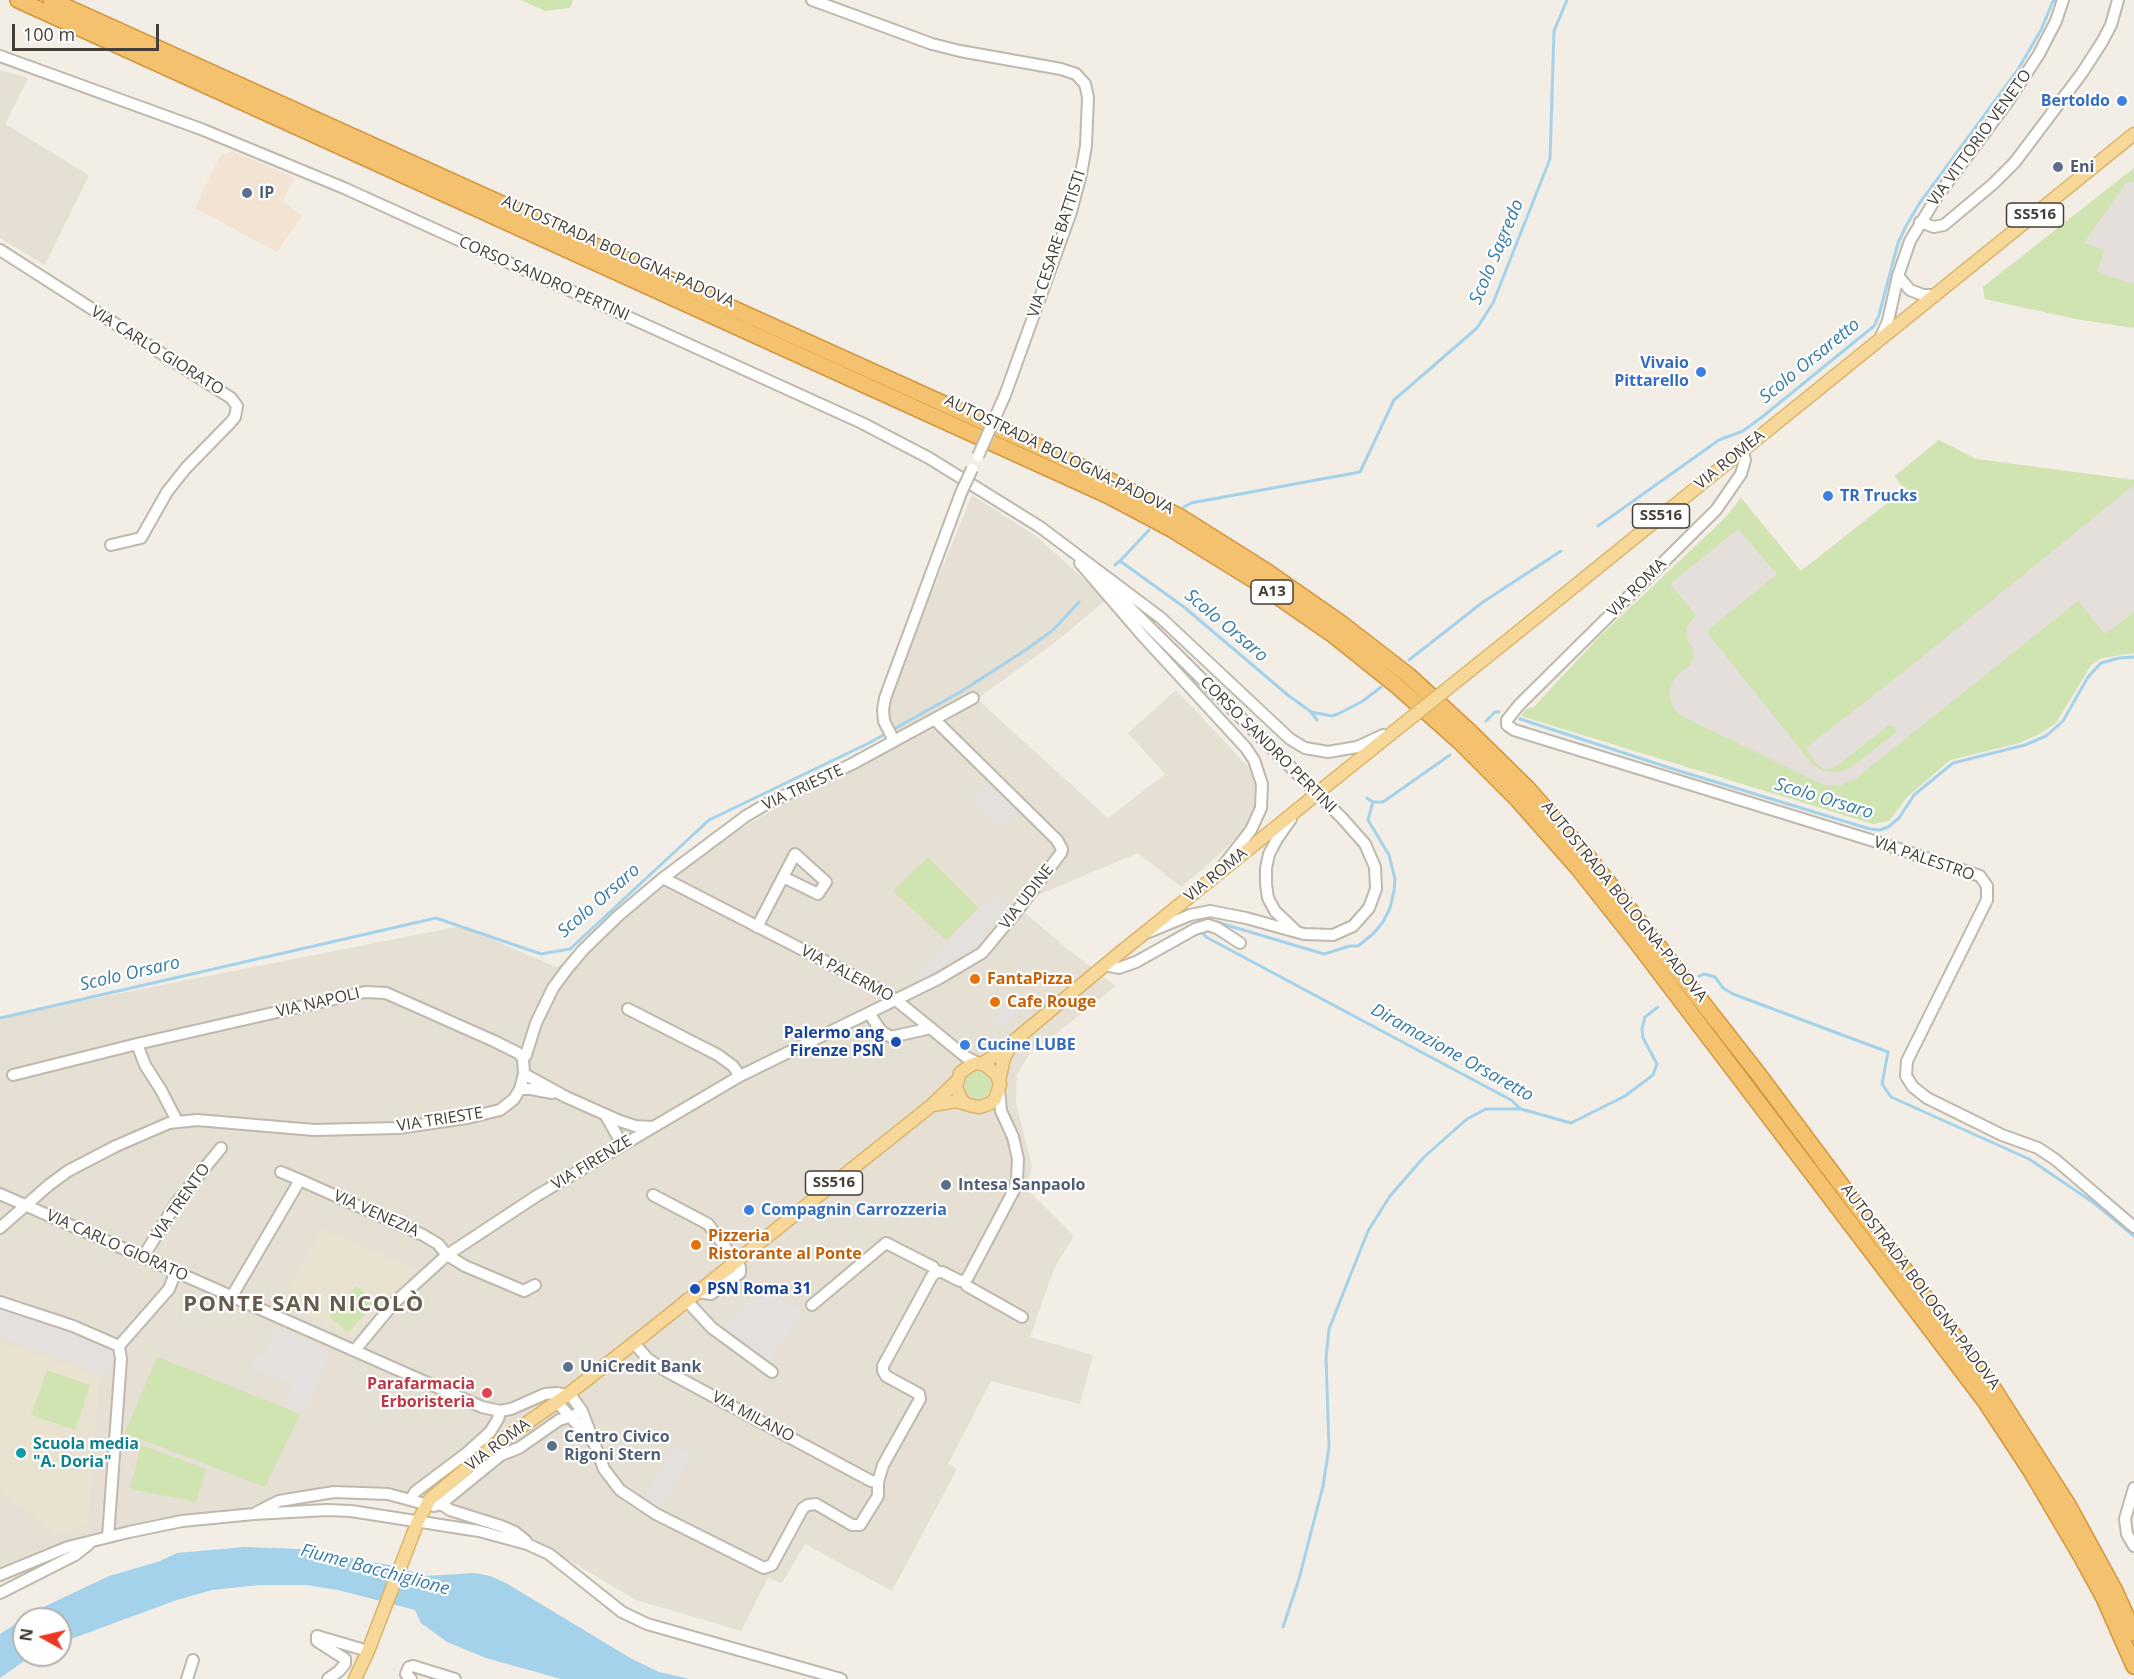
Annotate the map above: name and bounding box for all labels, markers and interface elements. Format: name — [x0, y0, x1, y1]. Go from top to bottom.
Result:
scale bar — [15, 12, 162, 50]
text: 100 m — [23, 22, 75, 46]
street label: VIA VITTORIO VENETO — [1924, 66, 2036, 210]
place label: Bertoldo — [2041, 91, 2110, 111]
marker: Bertoldo — [2115, 94, 2129, 108]
place label: Eni — [2070, 157, 2094, 177]
marker: Eni — [2051, 160, 2065, 174]
street label: VIA CESARE BATTISTI — [1024, 168, 1090, 320]
place label: IP — [259, 183, 274, 203]
marker: IP — [240, 186, 254, 200]
street label: AUTOSTRADA BOLOGNA-PADOVA — [499, 192, 737, 312]
water label: Scolo Sagredo — [1465, 196, 1529, 308]
road number: SS516 — [2006, 203, 2064, 227]
street label: CORSO SANDRO PERTINI — [456, 233, 632, 325]
street label: VIA CARLO GIORATO — [87, 302, 227, 400]
water label: Scolo Orsaretto — [1755, 314, 1865, 408]
place label: Vivaio Pittarello — [1614, 353, 1689, 391]
marker: Vivaio Pittarello — [1694, 365, 1708, 379]
street label: AUTOSTRADA BOLOGNA-PADOVA — [941, 391, 1177, 519]
street label: VIA ROMEA — [1691, 426, 1769, 494]
place label: TR Trucks — [1840, 486, 1917, 506]
marker: TR Trucks — [1821, 489, 1835, 503]
road number: SS516 — [1632, 504, 1690, 528]
street label: VIA ROMA — [1604, 555, 1670, 621]
road number: A13 — [1251, 580, 1293, 604]
water label: Scolo Orsaro — [1180, 585, 1272, 667]
street label: CORSO SANDRO PERTINI — [1196, 673, 1340, 817]
street label: VIA TRIESTE — [760, 761, 846, 815]
water label: Scolo Orsaro — [1772, 774, 1876, 824]
street label: AUTOSTRADA BOLOGNA-PADOVA — [1537, 798, 1711, 1006]
street label: VIA PALESTRO — [1871, 833, 1977, 885]
street label: VIA ROMA — [1181, 844, 1251, 906]
water label: Scolo Orsaro — [553, 859, 645, 943]
street label: VIA UDINE — [996, 861, 1058, 933]
street label: VIA PALERMO — [797, 942, 897, 1006]
water label: Scolo Orsaro — [78, 952, 182, 996]
place label: FantaPizza — [987, 969, 1073, 989]
marker: FantaPizza — [968, 972, 982, 986]
street label: VIA NAPOLI — [274, 984, 362, 1022]
place label: Cafe Rouge — [1007, 992, 1096, 1012]
marker: Cafe Rouge — [988, 995, 1002, 1009]
water label: Diramazione Orsaretto — [1367, 999, 1537, 1107]
place label: Palermo ang Firenze PSN — [784, 1023, 884, 1061]
marker: Palermo ang Firenze PSN — [889, 1035, 903, 1049]
place label: Cucine LUBE — [977, 1035, 1076, 1055]
marker: Cucine LUBE — [958, 1038, 972, 1052]
street label: VIA TRIESTE — [396, 1104, 484, 1136]
street label: VIA FIRENZE — [549, 1132, 635, 1194]
street label: VIA TRENTO — [148, 1160, 214, 1244]
road number: SS516 — [806, 1171, 862, 1195]
place label: Intesa Sanpaolo — [958, 1175, 1085, 1195]
marker: Intesa Sanpaolo — [939, 1178, 953, 1192]
street label: AUTOSTRADA BOLOGNA-PADOVA — [1836, 1180, 2004, 1394]
street label: VIA VENEZIA — [330, 1187, 422, 1241]
place label: Compagnin Carrozzeria — [761, 1200, 947, 1220]
marker: Compagnin Carrozzeria — [742, 1203, 756, 1217]
street label: VIA CARLO GIORATO — [43, 1206, 191, 1286]
place label: Pizzeria Ristorante al Ponte — [708, 1226, 862, 1264]
marker: Pizzeria Ristorante al Ponte — [689, 1238, 703, 1252]
place label: PSN Roma 31 — [707, 1279, 811, 1299]
marker: PSN Roma 31 — [688, 1282, 702, 1296]
district label: PONTE SAN NICOLÒ — [183, 1292, 425, 1318]
place label: UniCredit Bank — [580, 1357, 701, 1377]
marker: UniCredit Bank — [561, 1360, 575, 1374]
place label: Parafarmacia Erboristeria — [367, 1374, 475, 1412]
marker: Parafarmacia Erboristeria — [480, 1386, 494, 1400]
street label: VIA MILANO — [709, 1387, 797, 1447]
street label: VIA ROMA — [462, 1415, 534, 1475]
place label: Centro Civico Rigoni Stern — [564, 1427, 670, 1465]
place label: Scuola media "A. Doria" — [33, 1434, 139, 1472]
marker: Centro Civico Rigoni Stern — [545, 1439, 559, 1453]
marker: Scuola media "A. Doria" — [14, 1446, 28, 1460]
water label: Fiume Bacchiglione — [298, 1540, 452, 1600]
north arrow — [12, 1607, 72, 1667]
text: N — [14, 1627, 38, 1643]

